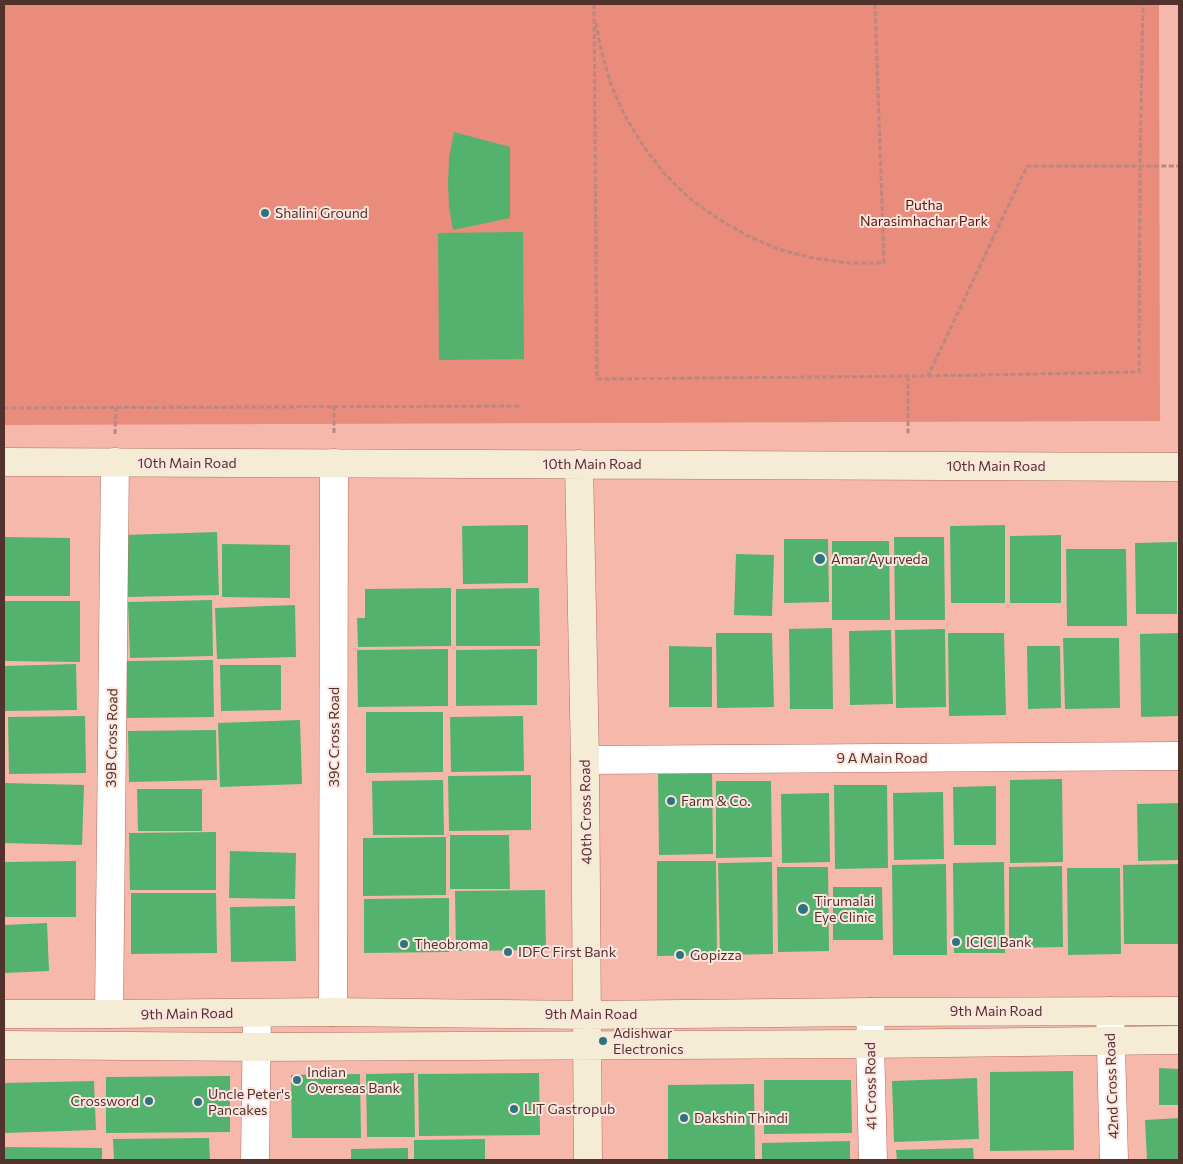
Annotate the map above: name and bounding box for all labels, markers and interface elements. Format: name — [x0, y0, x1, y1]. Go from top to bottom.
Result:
park label: Putha Narasimhachar Park — [860, 197, 988, 230]
place label: Shalini Ground — [275, 205, 368, 221]
marker: Shalini Ground — [259, 207, 271, 219]
street label: 10th Main Road — [137, 455, 237, 471]
street label: 10th Main Road — [542, 456, 642, 472]
street label: 10th Main Road — [946, 458, 1046, 474]
place label: Amar Ayurveda — [831, 551, 928, 567]
marker: Amar Ayurveda — [813, 552, 827, 566]
street label: 39C Cross Road — [326, 687, 342, 787]
street label: 39B Cross Road — [103, 688, 121, 788]
street label: 9 A Main Road — [836, 750, 928, 766]
street label: 40th Cross Road — [577, 759, 595, 865]
place label: Farm & Co. — [681, 793, 750, 809]
marker: Farm & Co. — [665, 795, 677, 807]
place label: Tirumalai Eye Clinic — [814, 893, 874, 926]
marker: Tirumalai Eye Clinic — [796, 902, 810, 916]
place label: ICICI Bank — [966, 934, 1032, 950]
place label: Theobroma — [414, 936, 488, 952]
marker: ICICI Bank — [950, 936, 962, 948]
marker: Theobroma — [398, 938, 410, 950]
place label: IDFC First Bank — [518, 944, 616, 960]
marker: IDFC First Bank — [502, 946, 514, 958]
place label: Gopizza — [690, 947, 742, 963]
marker: Gopizza — [674, 949, 686, 961]
street label: 9th Main Road — [950, 1003, 1042, 1019]
street label: 9th Main Road — [141, 1005, 233, 1023]
street label: 9th Main Road — [545, 1006, 637, 1022]
place label: Adishwar Electronics — [613, 1025, 684, 1058]
street label: 42nd Cross Road — [1102, 1033, 1122, 1139]
marker: Adishwar Electronics — [597, 1035, 609, 1047]
street label: 41 Cross Road — [862, 1042, 880, 1130]
place label: Indian Overseas Bank — [307, 1064, 400, 1096]
marker: Indian Overseas Bank — [291, 1074, 303, 1086]
place label: Uncle Peter's Pancakes — [208, 1086, 290, 1118]
place label: Crossword — [70, 1093, 139, 1109]
marker: Crossword — [143, 1095, 155, 1107]
marker: Uncle Peter's Pancakes — [192, 1096, 204, 1108]
place label: LIT Gastropub — [524, 1101, 615, 1117]
marker: LIT Gastropub — [508, 1103, 520, 1115]
place label: Dakshin Thindi — [694, 1110, 788, 1126]
marker: Dakshin Thindi — [678, 1112, 690, 1124]

